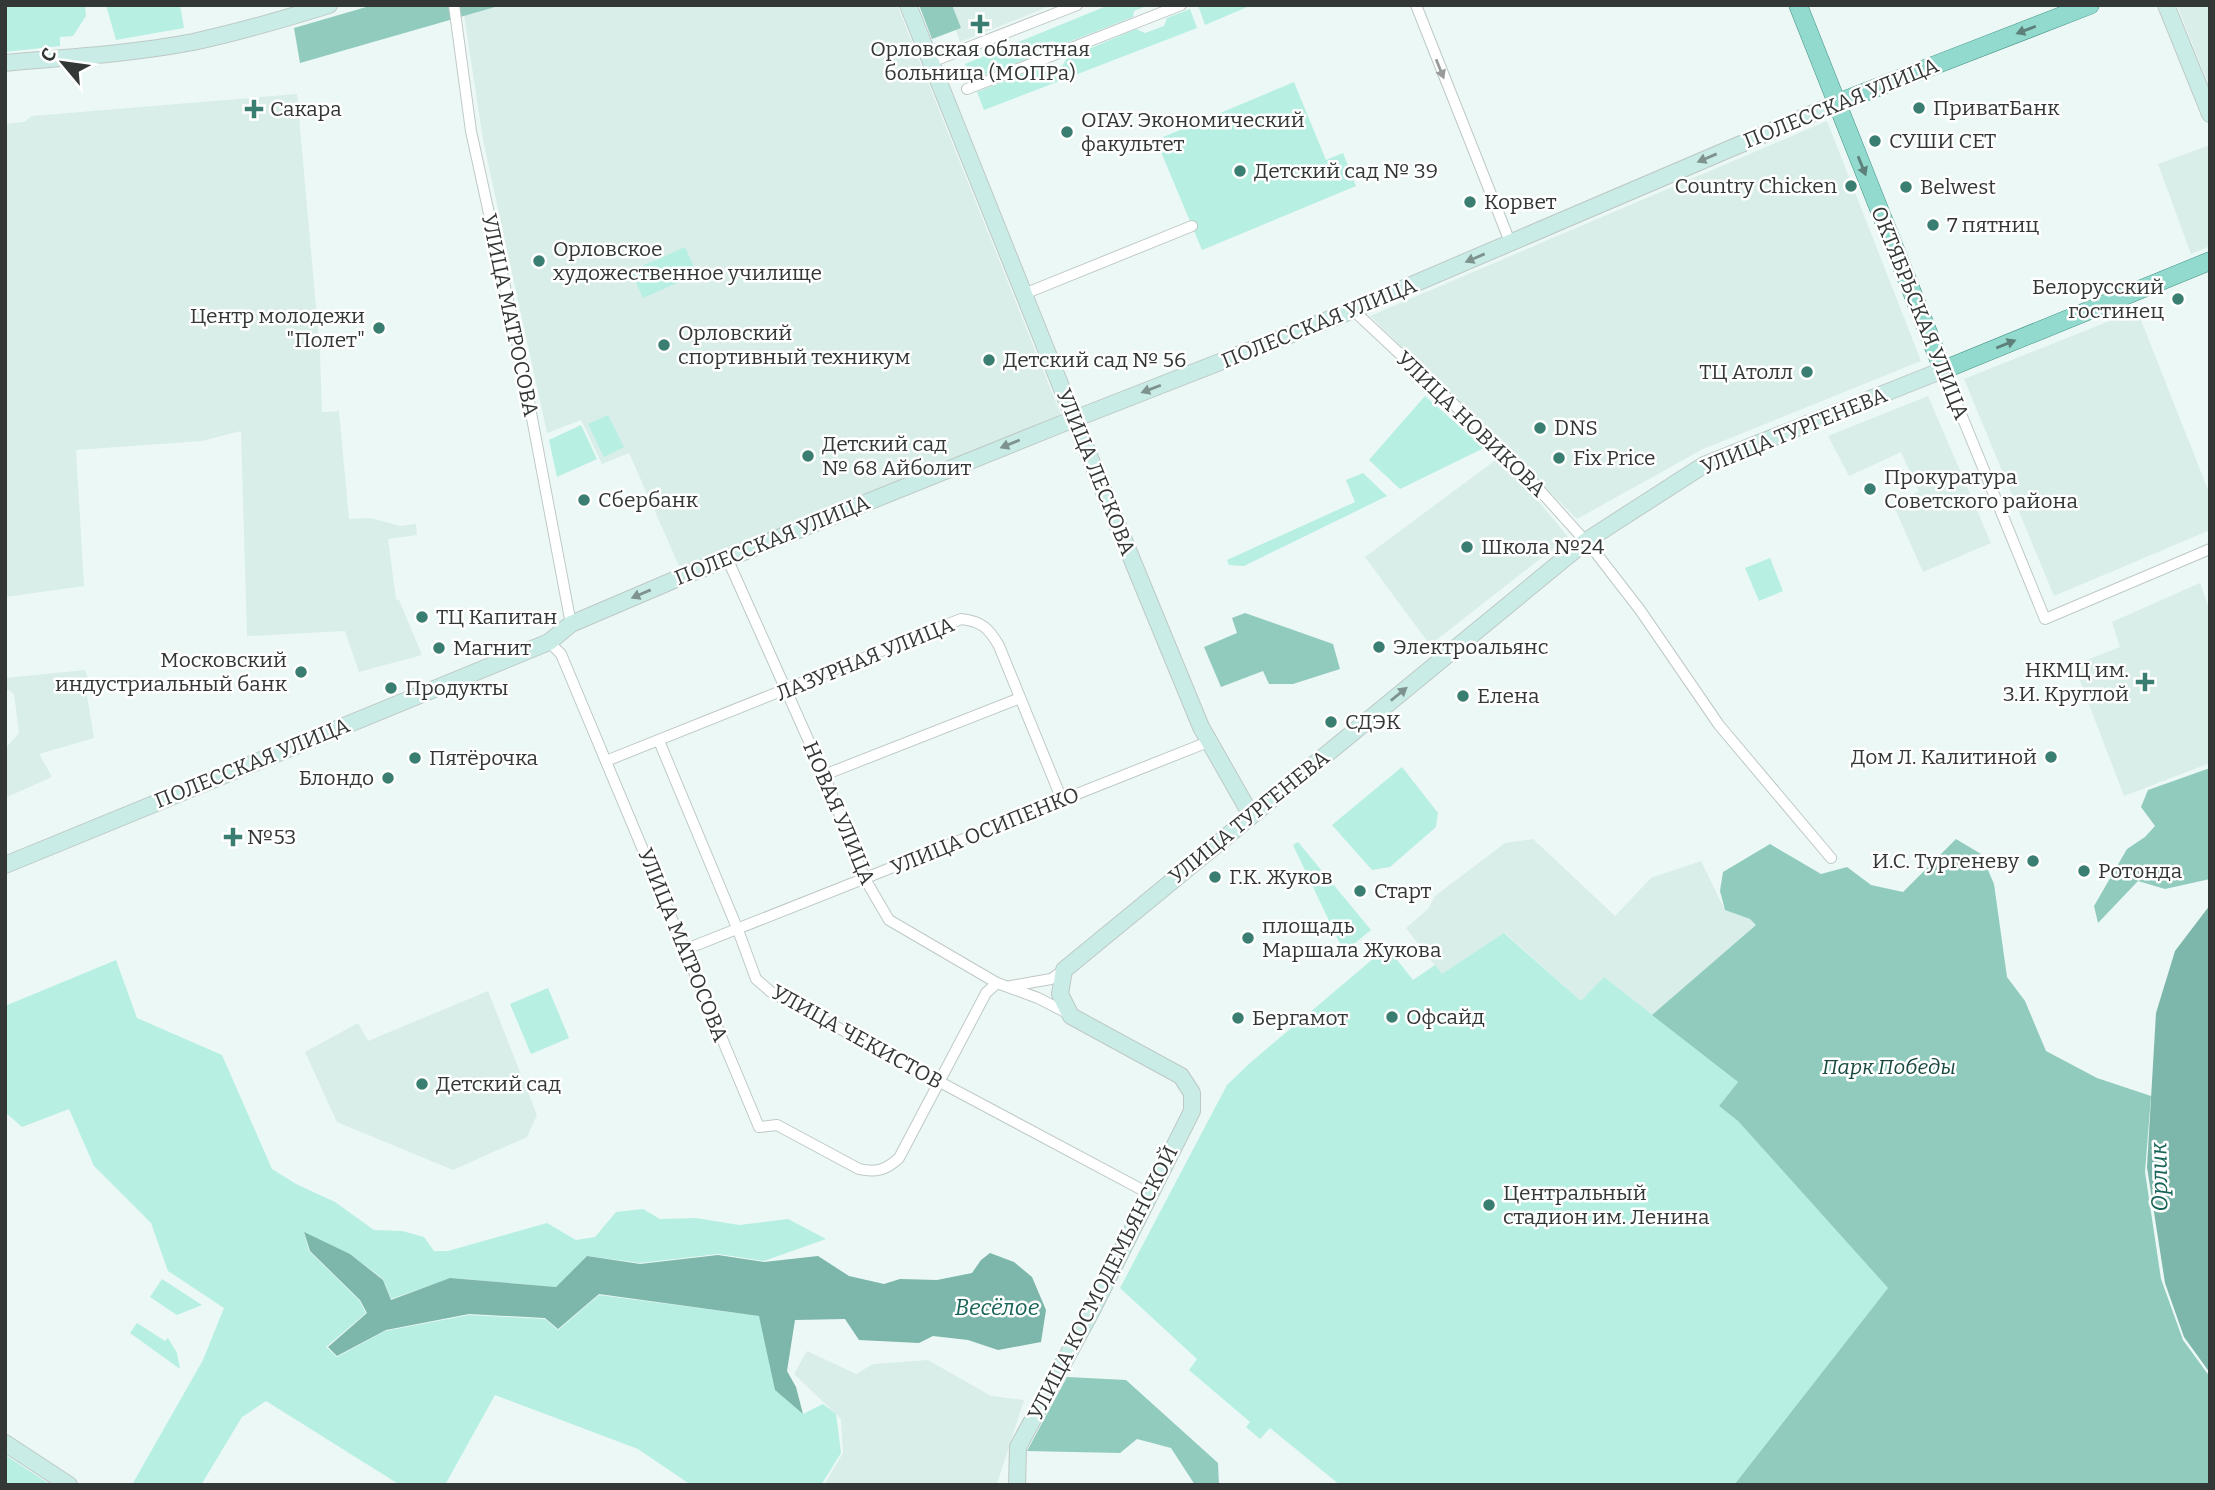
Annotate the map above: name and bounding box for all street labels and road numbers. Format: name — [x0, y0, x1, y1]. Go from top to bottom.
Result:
street label: ПОЛЕССКАЯ УЛИЦА — [1740, 52, 1942, 154]
street label: ОКТЯБРЬСКАЯ УЛИЦА — [1865, 203, 1975, 424]
street label: УЛИЦА МАТРОСОВА — [476, 211, 544, 419]
street label: ПОЛЕССКАЯ УЛИЦА — [1218, 272, 1420, 374]
street label: УЛИЦА НОВИКОВА — [1391, 346, 1552, 502]
street label: УЛИЦА ТУРГЕНЕВА — [1697, 382, 1891, 480]
street label: УЛИЦА ЛЕСКОВА — [1051, 385, 1141, 559]
street label: ПОЛЕССКАЯ УЛИЦА — [671, 489, 873, 591]
street label: ЛАЗУРНАЯ УЛИЦА — [772, 611, 958, 707]
street label: ПОЛЕССКАЯ УЛИЦА — [151, 712, 353, 814]
street label: НОВАЯ УЛИЦА — [797, 738, 881, 889]
street label: УЛИЦА ТУРГЕНЕВА — [1164, 744, 1334, 889]
street label: УЛИЦА ОСИПЕНКО — [887, 781, 1083, 881]
street label: УЛИЦА МАТРОСОВА — [632, 844, 734, 1046]
street label: УЛИЦА ЧЕКИСТОВ — [767, 979, 947, 1095]
street label: УЛИЦА КОСМОДЕМЬЯНСКОЙ — [1022, 1141, 1184, 1425]

